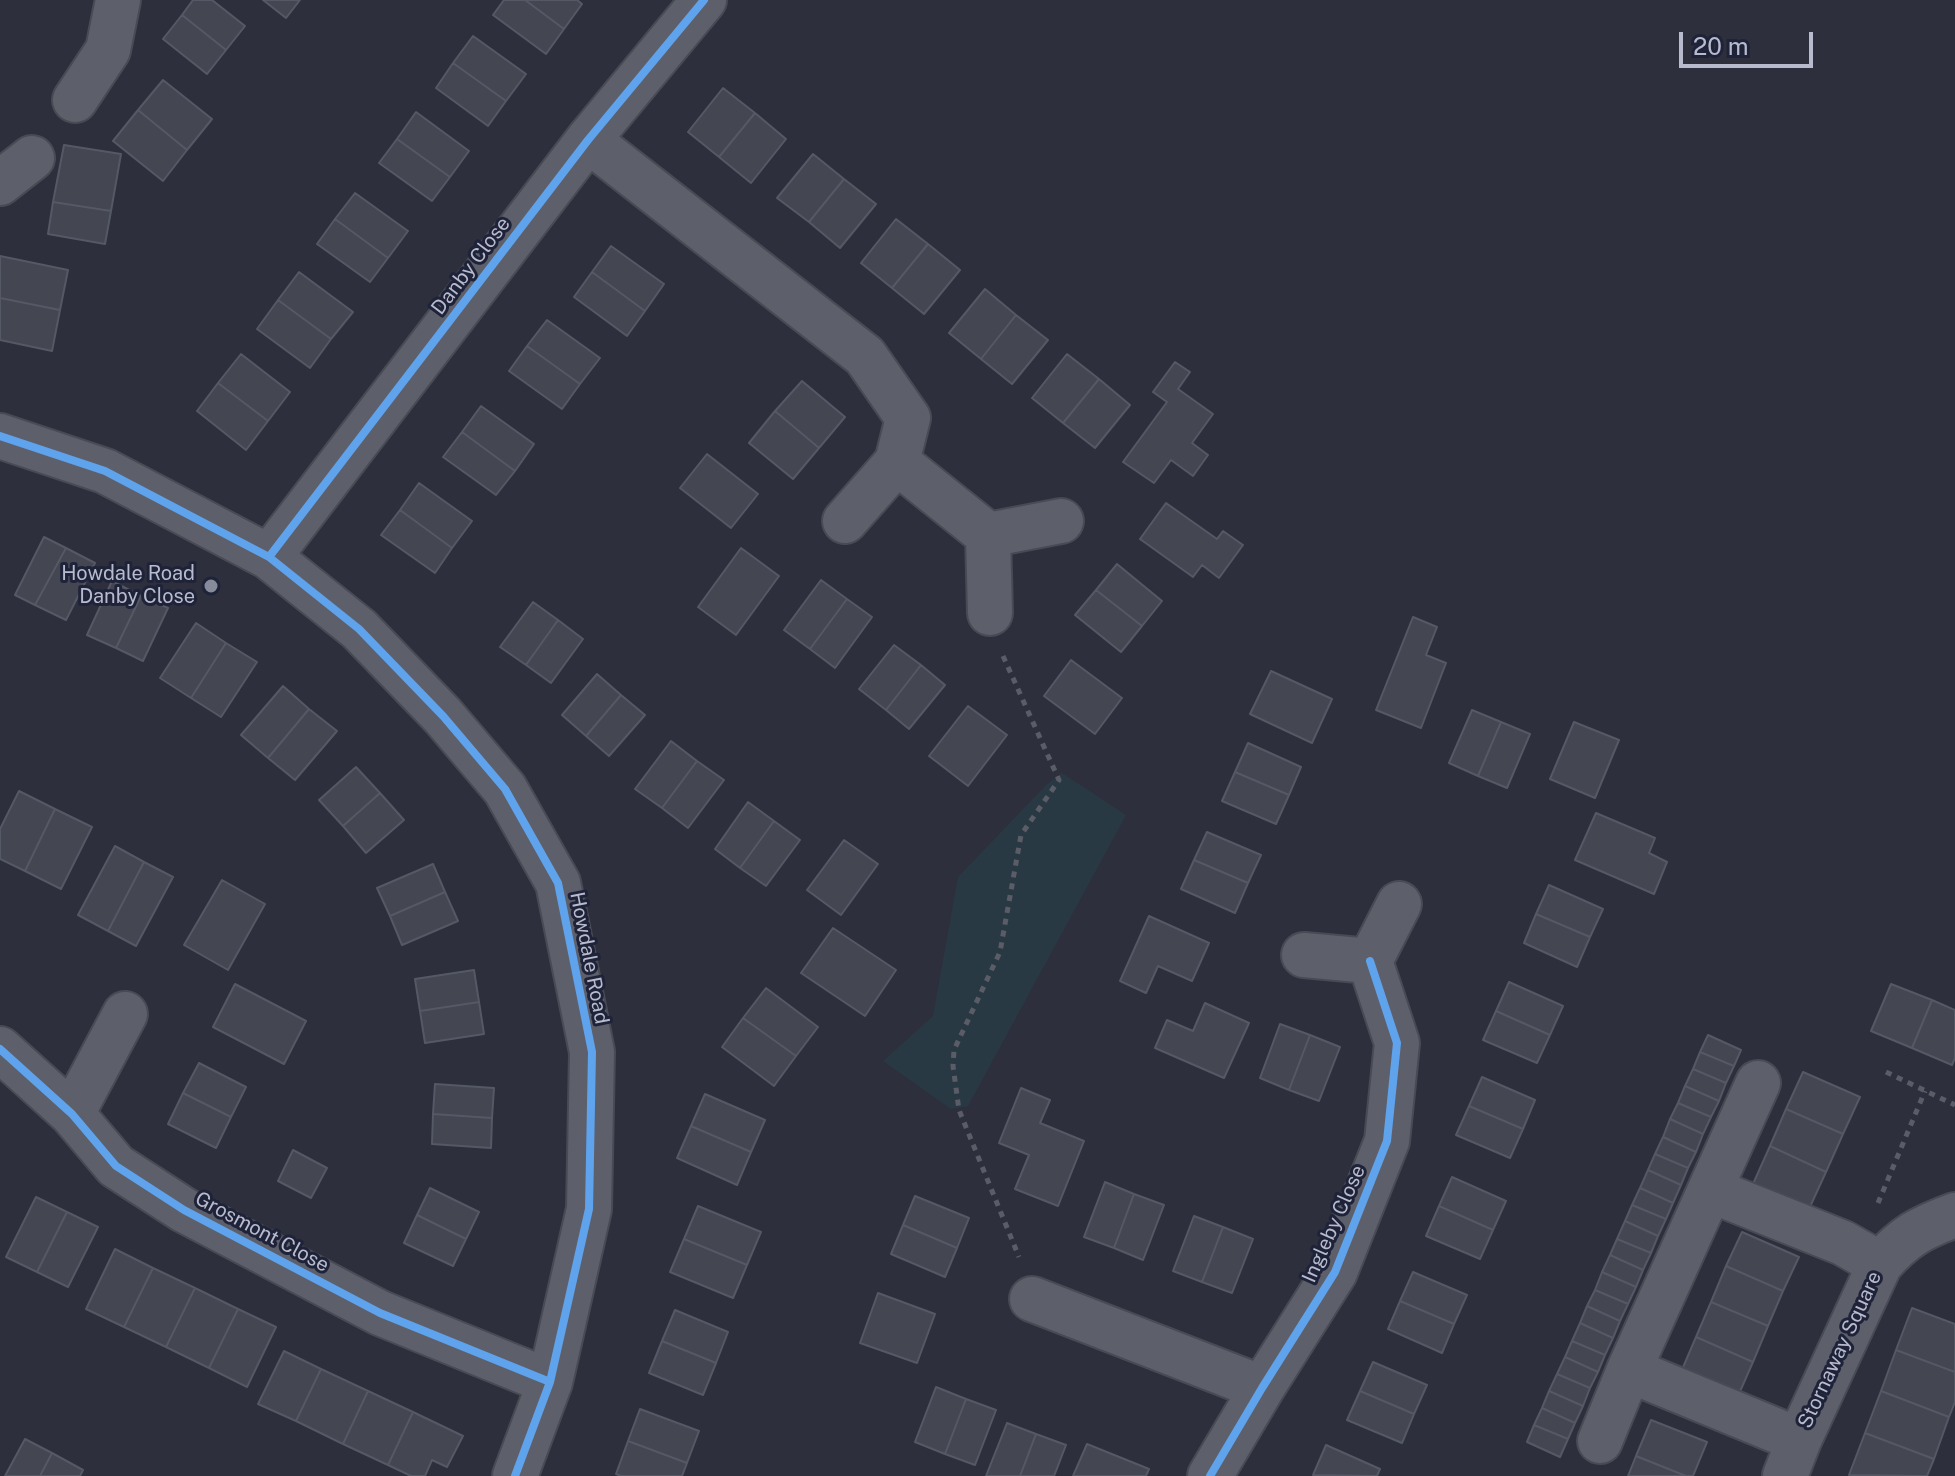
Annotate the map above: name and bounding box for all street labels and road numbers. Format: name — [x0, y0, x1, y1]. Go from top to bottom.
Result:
street label: Danby Close — [427, 213, 515, 319]
street label: Howdale Road — [564, 890, 614, 1026]
street label: Ingleby Close — [1297, 1162, 1371, 1286]
street label: Grosmont Close — [191, 1187, 333, 1277]
street label: Stornaway Square — [1793, 1268, 1887, 1432]

